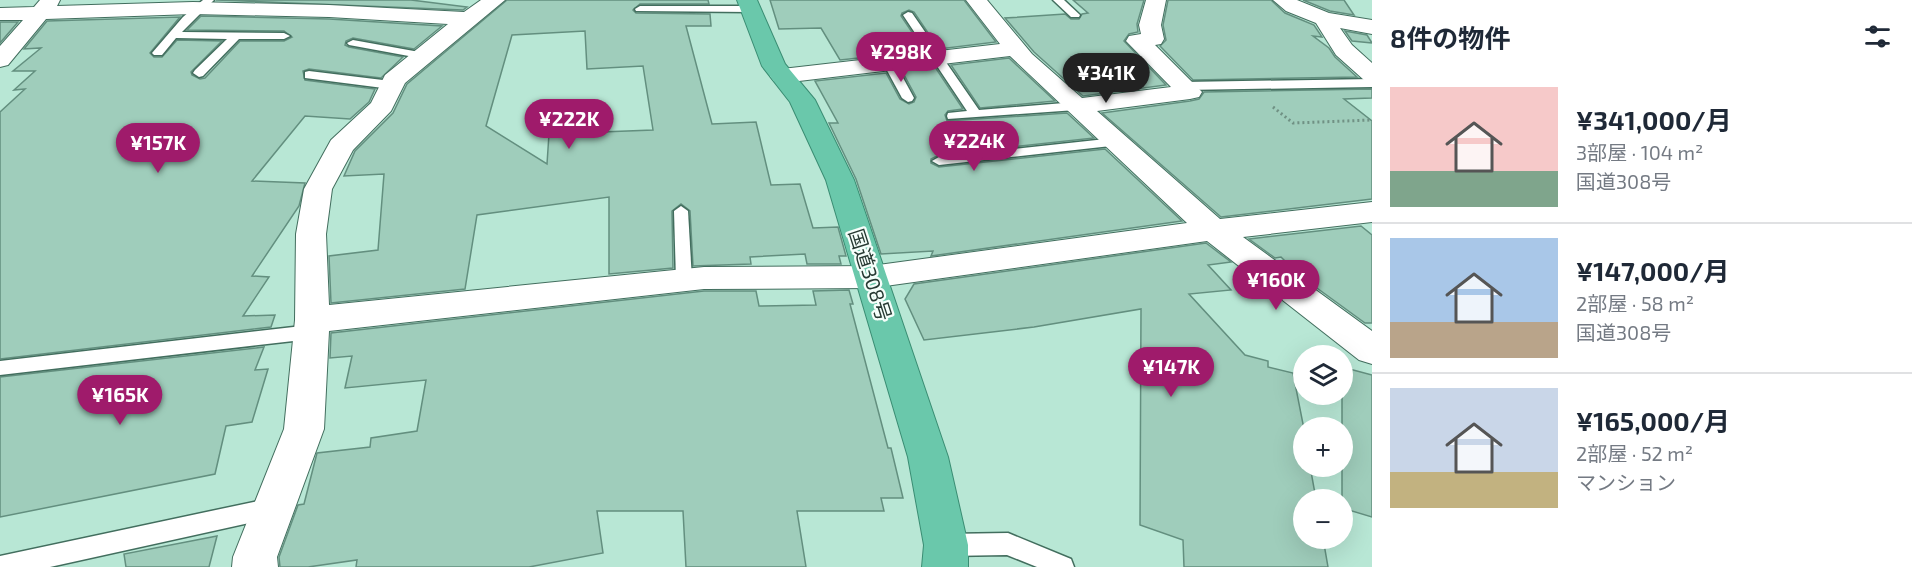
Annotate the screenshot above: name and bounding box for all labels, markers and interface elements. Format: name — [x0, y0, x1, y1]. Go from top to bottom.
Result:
icon: filters — [1861, 20, 1894, 53]
text: 8件の物件 — [1390, 22, 1510, 53]
pin: ¥298K — [859, 32, 943, 83]
text: ¥298K — [870, 39, 932, 63]
pin: ¥341K — [1064, 53, 1148, 104]
text: ¥341K — [1077, 60, 1135, 84]
pin: ¥222K — [527, 99, 611, 150]
text: ¥341,000/月 — [1576, 104, 1732, 135]
text: ¥222K — [539, 106, 599, 130]
icon: home — [1438, 111, 1510, 183]
pin: ¥224K — [932, 121, 1016, 172]
pin: ¥157K — [116, 123, 200, 174]
text: ¥224K — [943, 128, 1005, 152]
text: ¥157K — [130, 130, 186, 154]
text: 3部屋 · 104 m² — [1576, 140, 1703, 164]
text: 国道308号 — [1576, 169, 1671, 193]
street label: 国道308号 — [845, 226, 897, 324]
text: ¥147,000/月 — [1576, 255, 1730, 286]
pin: ¥160K — [1234, 260, 1318, 311]
icon: home — [1438, 262, 1510, 334]
text: ¥160K — [1246, 267, 1306, 291]
text: 2部屋 · 58 m² — [1576, 291, 1694, 315]
text: 国道308号 — [1576, 320, 1671, 344]
map controls — [1293, 345, 1353, 549]
button: layers — [1293, 345, 1353, 405]
pin: ¥147K — [1129, 347, 1213, 398]
text: ¥147K — [1142, 354, 1200, 378]
pin: ¥165K — [78, 375, 162, 426]
text: ¥165K — [91, 382, 149, 406]
text: ¥165,000/月 — [1576, 405, 1730, 436]
icon: home — [1438, 412, 1510, 484]
button: + — [1293, 417, 1353, 477]
text: 2部屋 · 52 m² — [1576, 441, 1693, 465]
text: マンション — [1576, 470, 1676, 494]
button: − — [1293, 489, 1353, 549]

